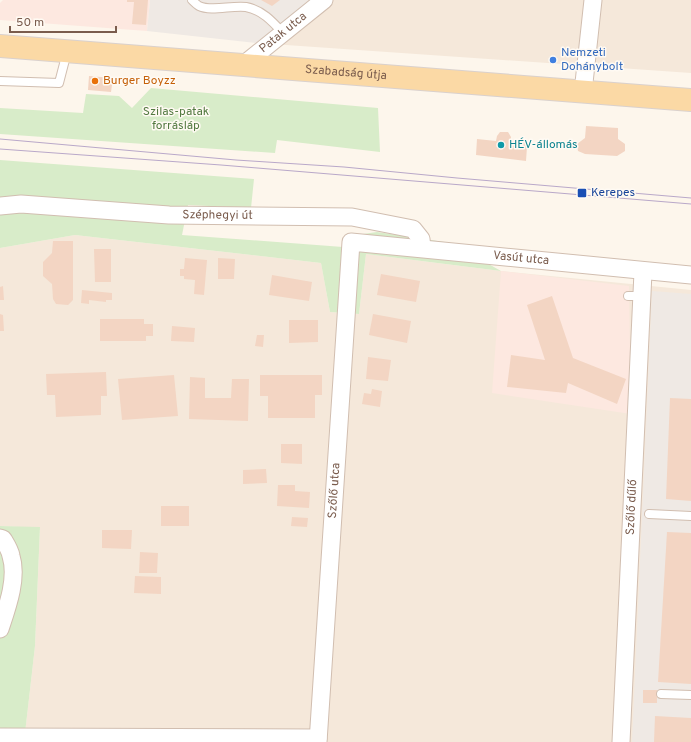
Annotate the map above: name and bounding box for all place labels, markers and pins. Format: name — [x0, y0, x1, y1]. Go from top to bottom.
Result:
place label: Nemzeti Dohánybolt — [561, 45, 623, 75]
marker: Nemzeti Dohánybolt — [548, 55, 558, 65]
place label: Burger Boyzz — [103, 73, 176, 89]
marker: Burger Boyzz — [90, 76, 100, 86]
place label: HÉV-állomás — [509, 137, 578, 153]
marker: HÉV-állomás — [496, 140, 506, 150]
place label: Kerepes — [591, 185, 635, 201]
marker: Kerepes — [576, 187, 588, 199]

